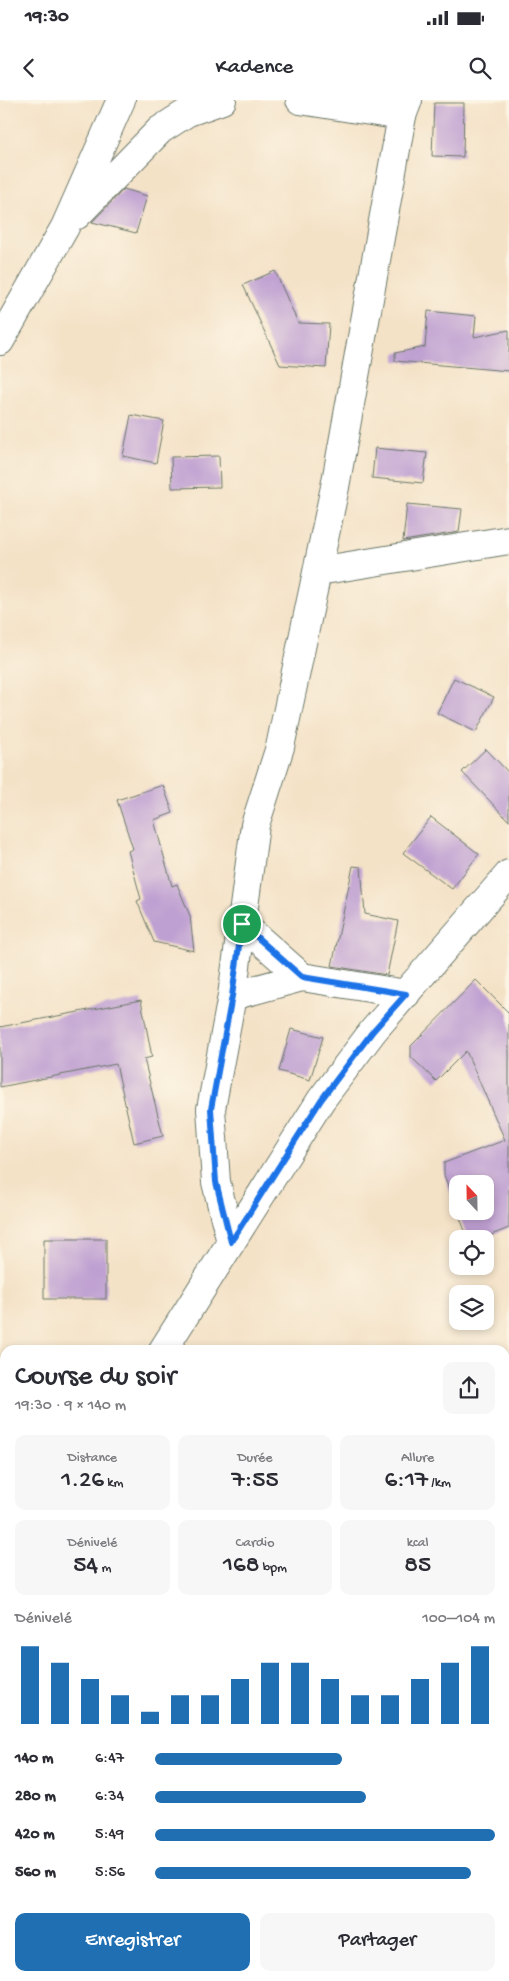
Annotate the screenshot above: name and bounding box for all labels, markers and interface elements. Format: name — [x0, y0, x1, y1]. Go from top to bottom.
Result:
text: 19:30 — [25, 6, 69, 29]
icon: back — [15, 54, 43, 82]
icon: search — [466, 54, 494, 82]
text: Kadence — [216, 55, 293, 81]
pin — [221, 903, 263, 945]
icon: arrive — [228, 910, 256, 938]
north arrow — [449, 1175, 494, 1220]
map controls — [449, 1175, 494, 1330]
button: locate — [449, 1230, 494, 1275]
button: layers — [449, 1285, 494, 1330]
text: Course du soir — [15, 1361, 176, 1394]
button: share — [443, 1362, 495, 1414]
text: 19:30 · 9 × 140 m — [15, 1397, 126, 1416]
text: Distance — [68, 1450, 117, 1467]
text: Durée — [237, 1450, 273, 1467]
text: Allure — [401, 1450, 434, 1467]
text: 1.26 — [61, 1467, 104, 1496]
text: 7:55 — [231, 1467, 279, 1496]
text: 6:17 — [384, 1467, 428, 1496]
text: km — [104, 1475, 124, 1492]
text: /km — [428, 1475, 451, 1492]
text: Dénivelé — [67, 1535, 117, 1552]
text: Cardio — [236, 1535, 274, 1552]
text: kcal — [407, 1535, 429, 1552]
text: 54 — [73, 1552, 98, 1581]
text: 168 — [223, 1552, 259, 1581]
text: 85 — [404, 1552, 431, 1581]
text: m — [98, 1560, 111, 1577]
text: bpm — [259, 1560, 287, 1577]
text: Dénivelé — [15, 1610, 72, 1629]
text: 100–104 m — [422, 1610, 495, 1629]
text: 140 m — [15, 1750, 53, 1769]
text: 6:47 — [95, 1750, 124, 1769]
text: 280 m — [15, 1788, 56, 1807]
text: 6:34 — [95, 1788, 124, 1807]
text: 420 m — [15, 1826, 55, 1845]
text: 5:49 — [95, 1826, 124, 1845]
text: 560 m — [15, 1864, 56, 1883]
text: 5:56 — [95, 1864, 125, 1883]
button: Enregistrer — [15, 1913, 250, 1971]
button: Partager — [260, 1913, 495, 1971]

